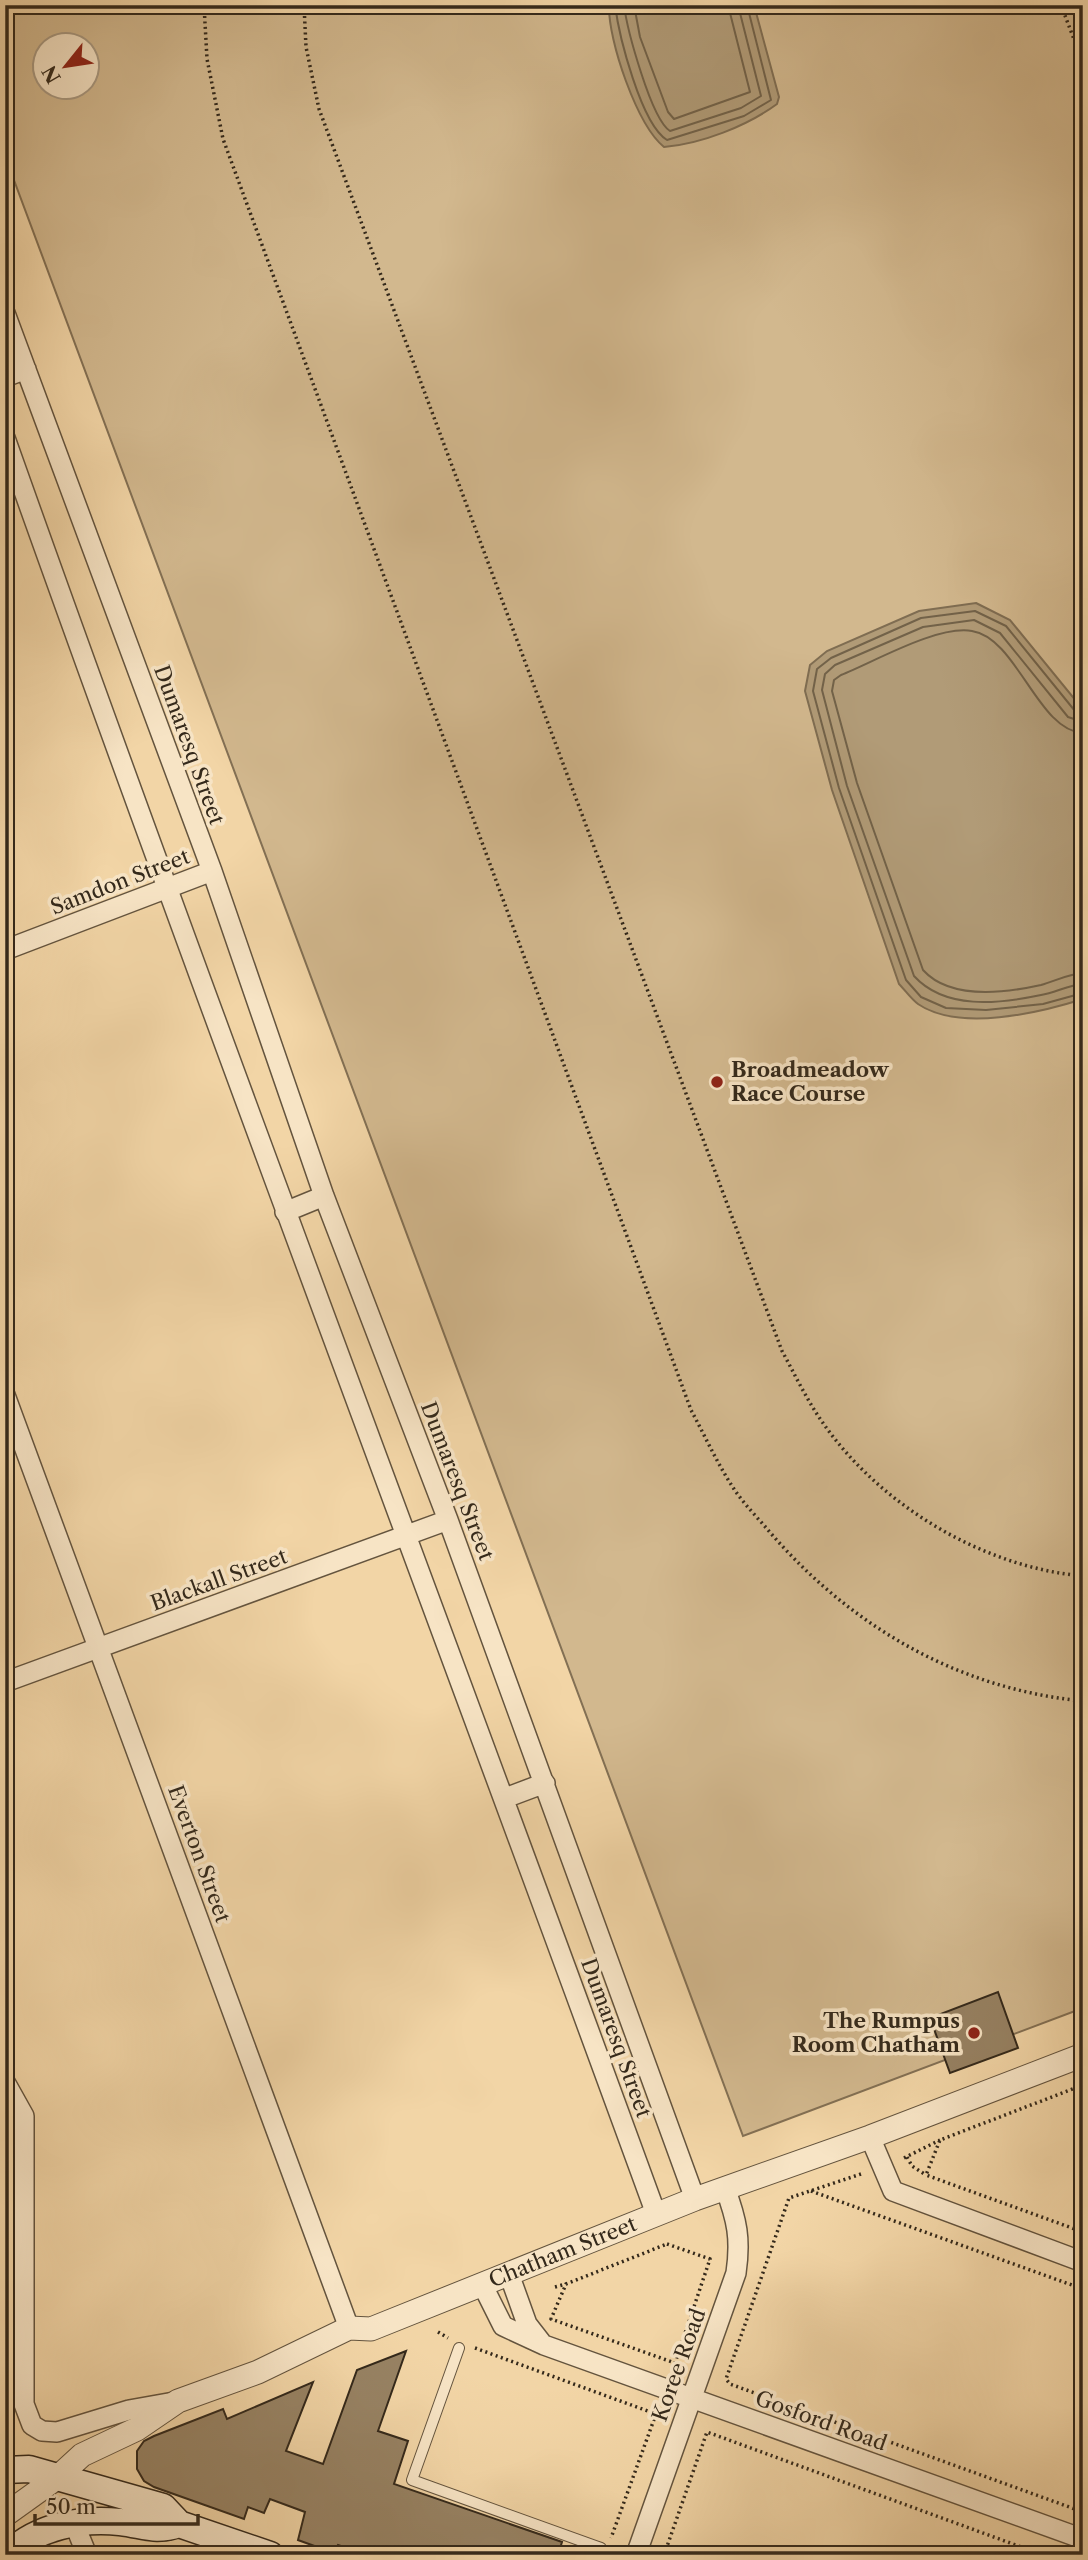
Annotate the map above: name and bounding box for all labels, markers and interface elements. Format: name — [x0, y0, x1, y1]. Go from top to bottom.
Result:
north arrow — [32, 32, 102, 102]
text: N — [38, 61, 66, 87]
street label: Dumaresq Street — [149, 662, 230, 829]
street label: Samdon Street — [47, 843, 193, 920]
place label: Broadmeadow Race Course — [731, 1057, 890, 1106]
marker: Broadmeadow Race Course — [709, 1074, 725, 1090]
street label: Dumaresq Street — [416, 1398, 499, 1564]
street label: Blackall Street — [147, 1543, 291, 1616]
street label: Everton Street — [163, 1782, 236, 1926]
street label: Dumaresq Street — [576, 1955, 657, 2122]
place label: The Rumpus Room Chatham — [792, 2008, 960, 2057]
marker: The Rumpus Room Chatham — [966, 2025, 982, 2041]
street label: Chatham Street — [485, 2211, 640, 2292]
street label: Koree Road — [647, 2305, 711, 2425]
street label: Gosford Road — [752, 2385, 890, 2456]
scale bar — [35, 2483, 198, 2527]
text: 50 m — [46, 2494, 96, 2519]

